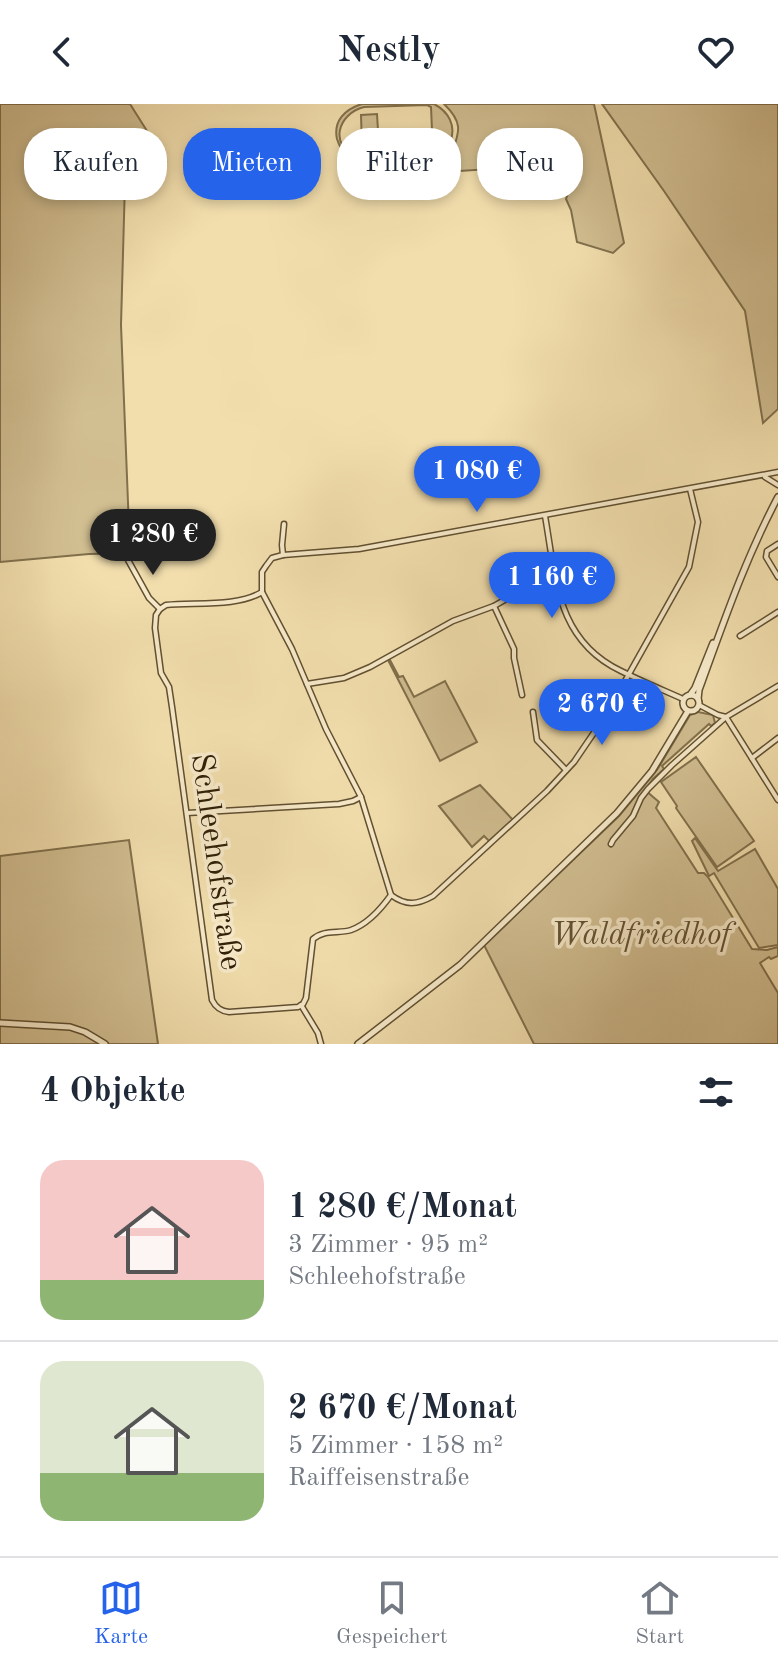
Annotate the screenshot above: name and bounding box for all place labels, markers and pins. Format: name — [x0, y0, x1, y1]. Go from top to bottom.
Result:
pin: 1 080 € — [403, 446, 551, 514]
pin: 1 280 € — [79, 509, 227, 577]
pin: 1 160 € — [478, 552, 626, 620]
pin: 2 670 € — [528, 679, 676, 747]

